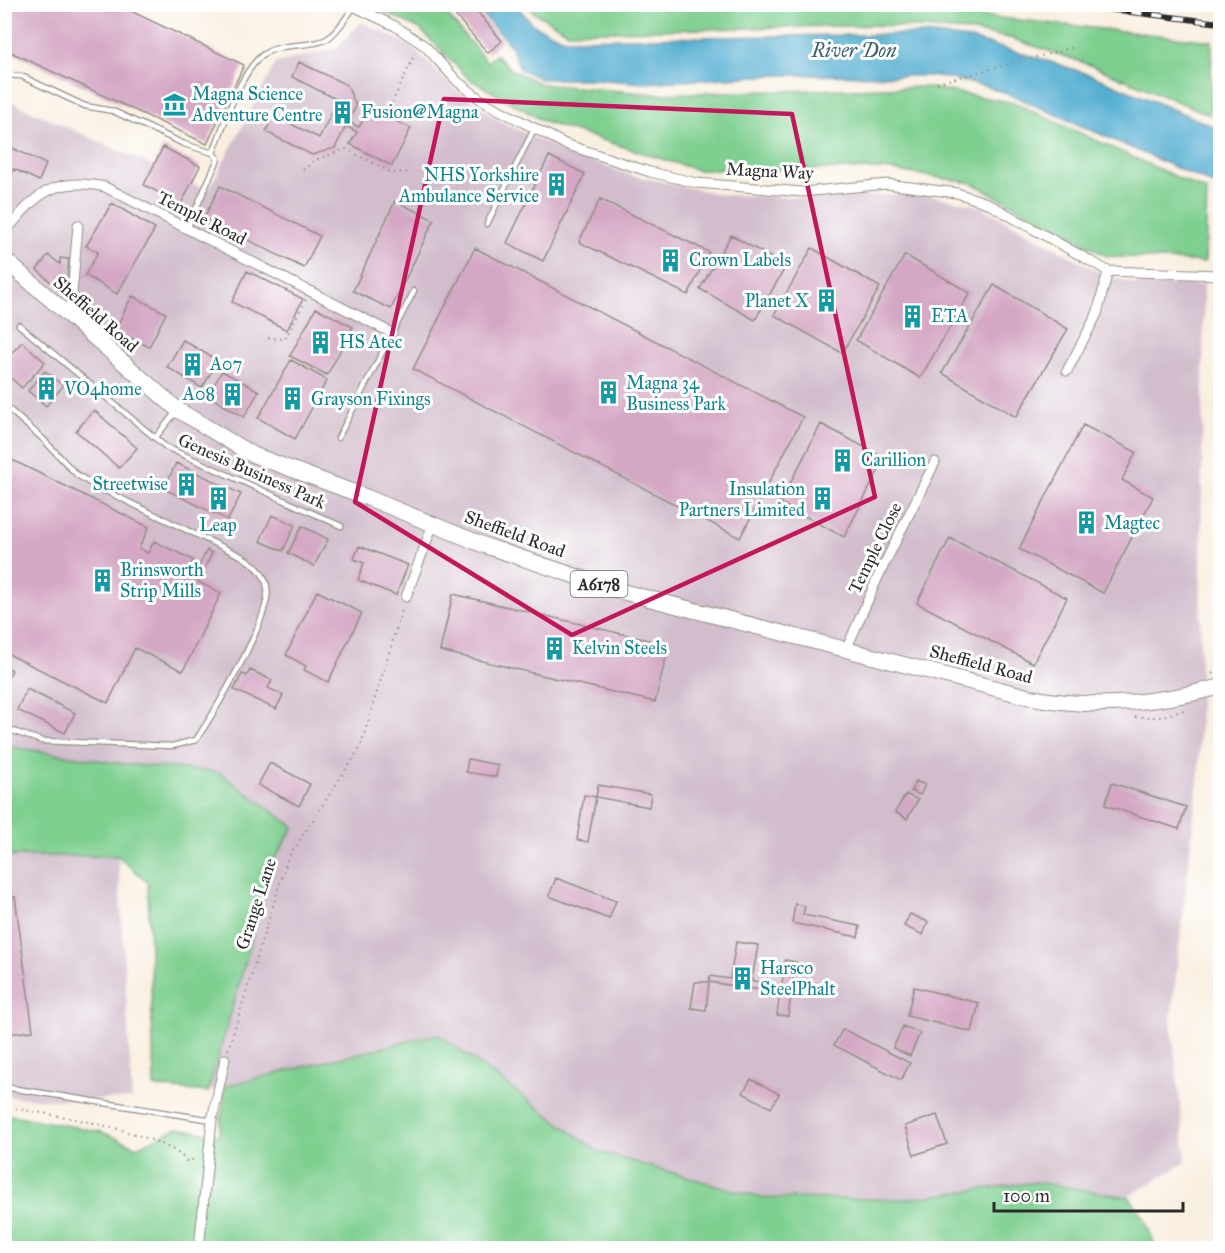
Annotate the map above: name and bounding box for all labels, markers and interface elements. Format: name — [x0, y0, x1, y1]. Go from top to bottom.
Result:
water label: River Don — [810, 38, 897, 62]
place label: Magna Science Adventure Centre — [191, 83, 322, 126]
museum icon: Magna Science Adventure Centre — [161, 91, 187, 117]
building icon: Fusion@Magna — [330, 99, 356, 125]
place label: Fusion@Magna — [361, 101, 479, 124]
street label: Magna Way — [726, 158, 815, 185]
place label: NHS Yorkshire Ambulance Service — [398, 164, 539, 207]
building icon: NHS Yorkshire Ambulance Service — [544, 172, 570, 198]
street label: Temple Road — [154, 186, 250, 250]
building icon: Crown Labels — [658, 247, 684, 273]
place label: Crown Labels — [689, 249, 791, 271]
street label: Sheffield Road — [49, 271, 143, 357]
building icon: Planet X — [814, 288, 840, 314]
place label: Planet X — [745, 290, 809, 312]
building icon: ETA — [900, 303, 926, 329]
place label: ETA — [931, 305, 968, 327]
building icon: HS Atec — [308, 329, 334, 355]
place label: HS Atec — [339, 331, 403, 353]
building icon: A07 — [179, 351, 205, 377]
place label: A07 — [209, 353, 242, 375]
place label: Magna 34 Business Park — [626, 372, 726, 415]
building icon: VO4home — [33, 376, 59, 402]
place label: VO4home — [63, 378, 142, 400]
building icon: Magna 34 Business Park — [595, 380, 621, 406]
building icon: A08 — [220, 381, 246, 407]
place label: A08 — [182, 383, 215, 405]
building icon: Grayson Fixings — [280, 386, 306, 412]
place label: Grayson Fixings — [311, 388, 430, 411]
street label: Genesis Business Park — [175, 428, 330, 514]
building icon: Carillion — [830, 447, 856, 473]
place label: Carillion — [861, 449, 926, 471]
building icon: Streetwise — [173, 471, 199, 497]
place label: Streetwise — [92, 473, 168, 495]
place label: Insulation Partners Limited — [679, 478, 805, 521]
building icon: Leap — [205, 486, 231, 512]
building icon: Insulation Partners Limited — [810, 486, 836, 512]
street label: Temple Close — [843, 499, 907, 597]
street label: Sheffield Road — [462, 506, 568, 562]
building icon: Magtec — [1073, 510, 1099, 536]
place label: Magtec — [1104, 512, 1160, 535]
place label: Leap — [199, 514, 237, 536]
place label: Brinsworth Strip Mills — [120, 559, 204, 602]
building icon: Brinsworth Strip Mills — [89, 567, 115, 593]
road number: A6178 — [570, 571, 628, 597]
building icon: Kelvin Steels — [541, 635, 567, 661]
place label: Kelvin Steels — [572, 637, 667, 659]
street label: Sheffield Road — [927, 640, 1035, 688]
street label: Grange Lane — [231, 855, 282, 953]
place label: Harsco SteelPhalt — [760, 957, 836, 1000]
building icon: Harsco SteelPhalt — [729, 965, 755, 991]
scale bar — [994, 1175, 1183, 1213]
text: 100 m — [1003, 1185, 1050, 1207]

